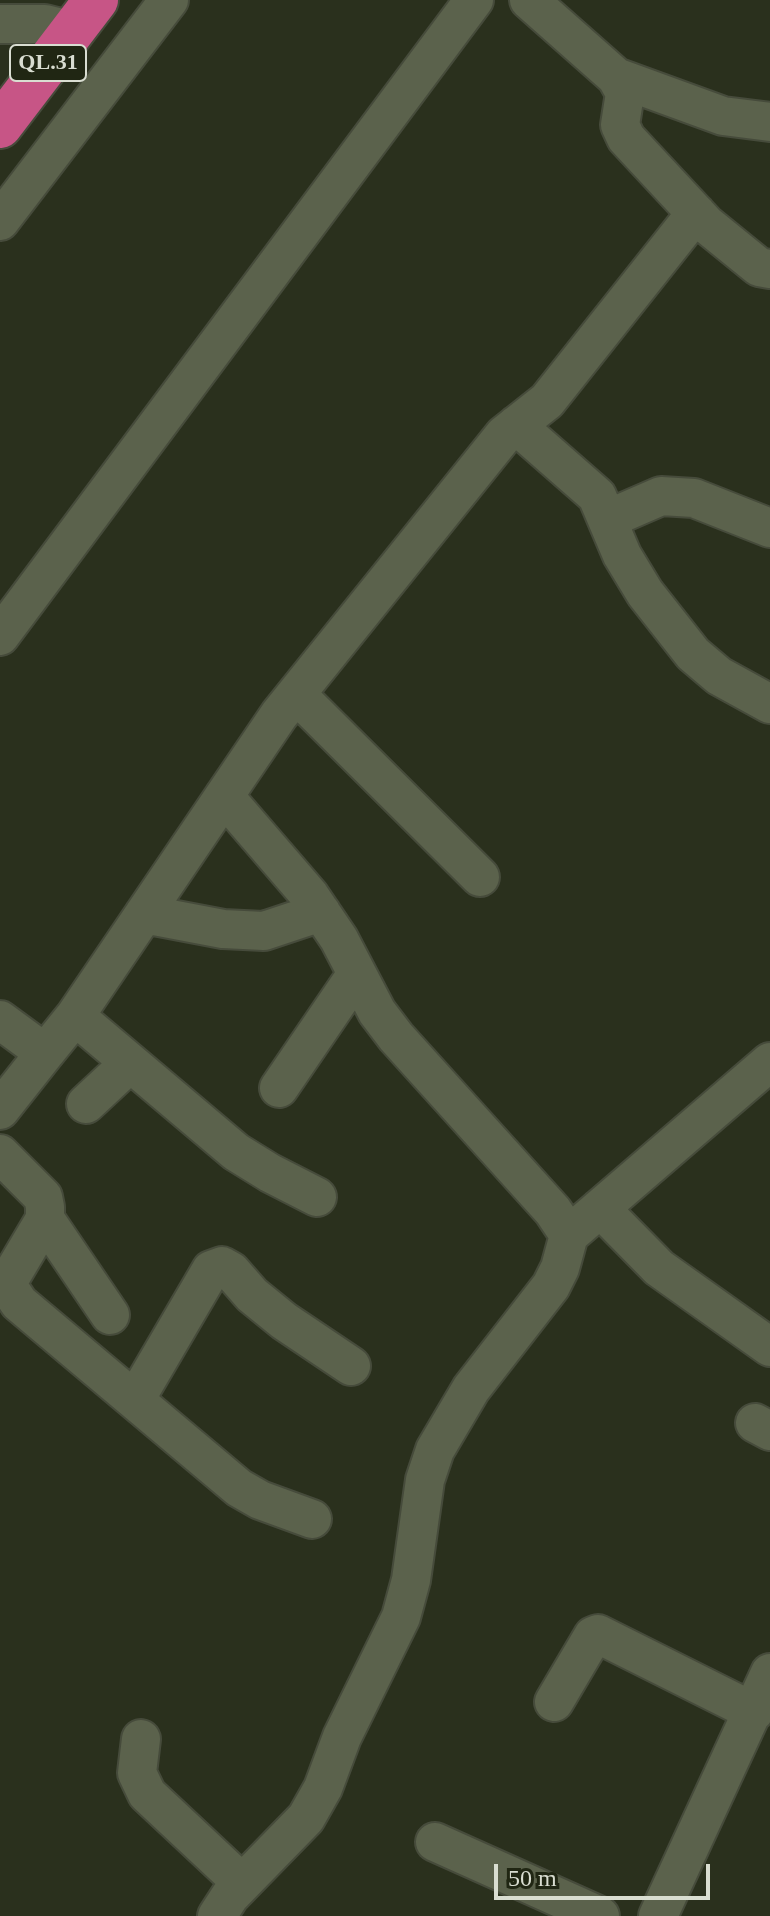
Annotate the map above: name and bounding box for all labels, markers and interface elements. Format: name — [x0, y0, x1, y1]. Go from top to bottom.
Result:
road number: QL.31 — [10, 45, 86, 81]
scale bar — [498, 1848, 714, 1898]
text: 50 m — [508, 1865, 557, 1891]

